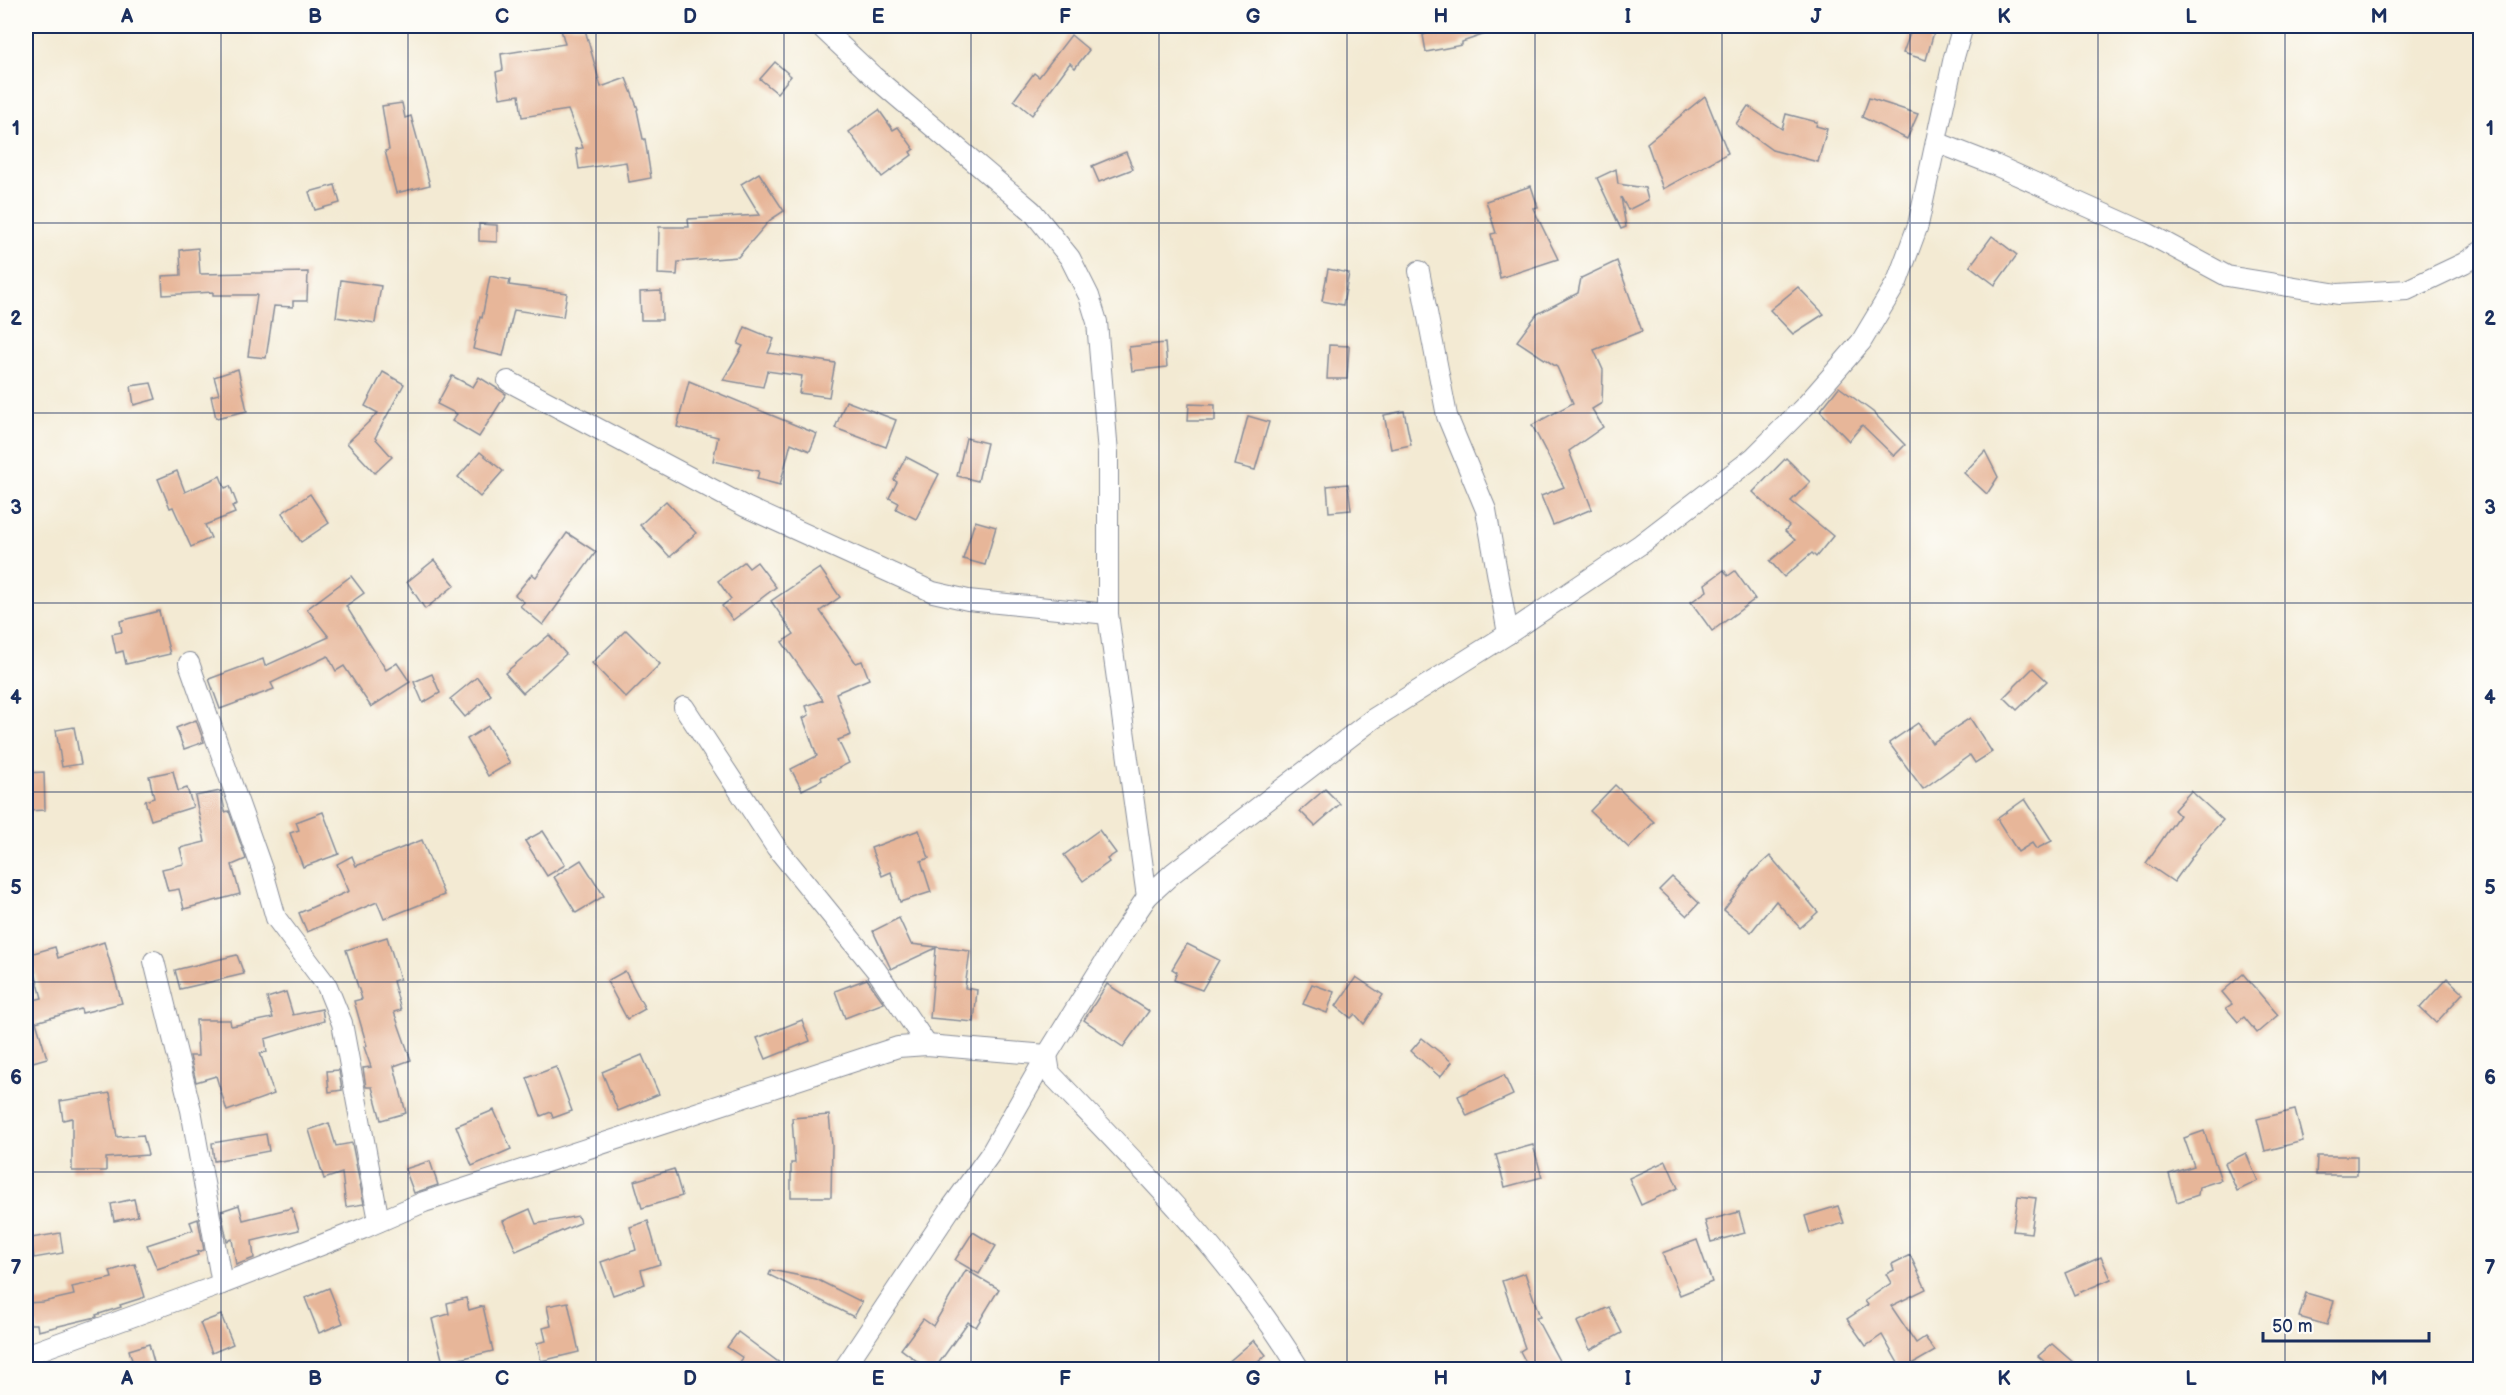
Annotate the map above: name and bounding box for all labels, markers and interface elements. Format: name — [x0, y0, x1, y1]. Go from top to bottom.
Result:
text: A — [120, 5, 134, 29]
text: B — [308, 5, 322, 29]
text: C — [495, 5, 509, 29]
text: D — [683, 5, 697, 29]
text: E — [872, 5, 885, 29]
text: F — [1059, 5, 1071, 29]
text: G — [1246, 5, 1261, 29]
text: H — [1434, 5, 1448, 29]
text: I — [1625, 5, 1631, 29]
text: J — [1811, 5, 1823, 29]
text: K — [1997, 5, 2011, 29]
text: L — [2185, 5, 2197, 29]
text: M — [2370, 5, 2388, 29]
text: 1 — [12, 117, 20, 141]
text: 1 — [2486, 117, 2494, 141]
text: 2 — [10, 307, 22, 331]
text: 2 — [2484, 307, 2496, 331]
text: 3 — [10, 496, 22, 520]
text: 3 — [2484, 496, 2496, 520]
text: 4 — [10, 686, 22, 710]
text: 4 — [2484, 686, 2496, 710]
text: 5 — [10, 876, 22, 900]
text: 5 — [2484, 876, 2496, 900]
text: 6 — [10, 1066, 22, 1090]
text: 6 — [2484, 1066, 2496, 1090]
text: 7 — [10, 1256, 22, 1280]
text: 7 — [2484, 1256, 2496, 1280]
scale bar — [2263, 1305, 2430, 1343]
text: 50 m — [2272, 1316, 2313, 1337]
text: A — [120, 1367, 134, 1391]
text: B — [308, 1367, 322, 1391]
text: C — [495, 1367, 509, 1391]
text: D — [683, 1367, 697, 1391]
text: E — [872, 1367, 885, 1391]
text: F — [1059, 1367, 1071, 1391]
text: G — [1246, 1367, 1261, 1391]
text: H — [1434, 1367, 1448, 1391]
text: I — [1625, 1367, 1631, 1391]
text: J — [1811, 1367, 1823, 1391]
text: K — [1997, 1367, 2011, 1391]
text: L — [2185, 1367, 2197, 1391]
text: M — [2370, 1367, 2388, 1391]

